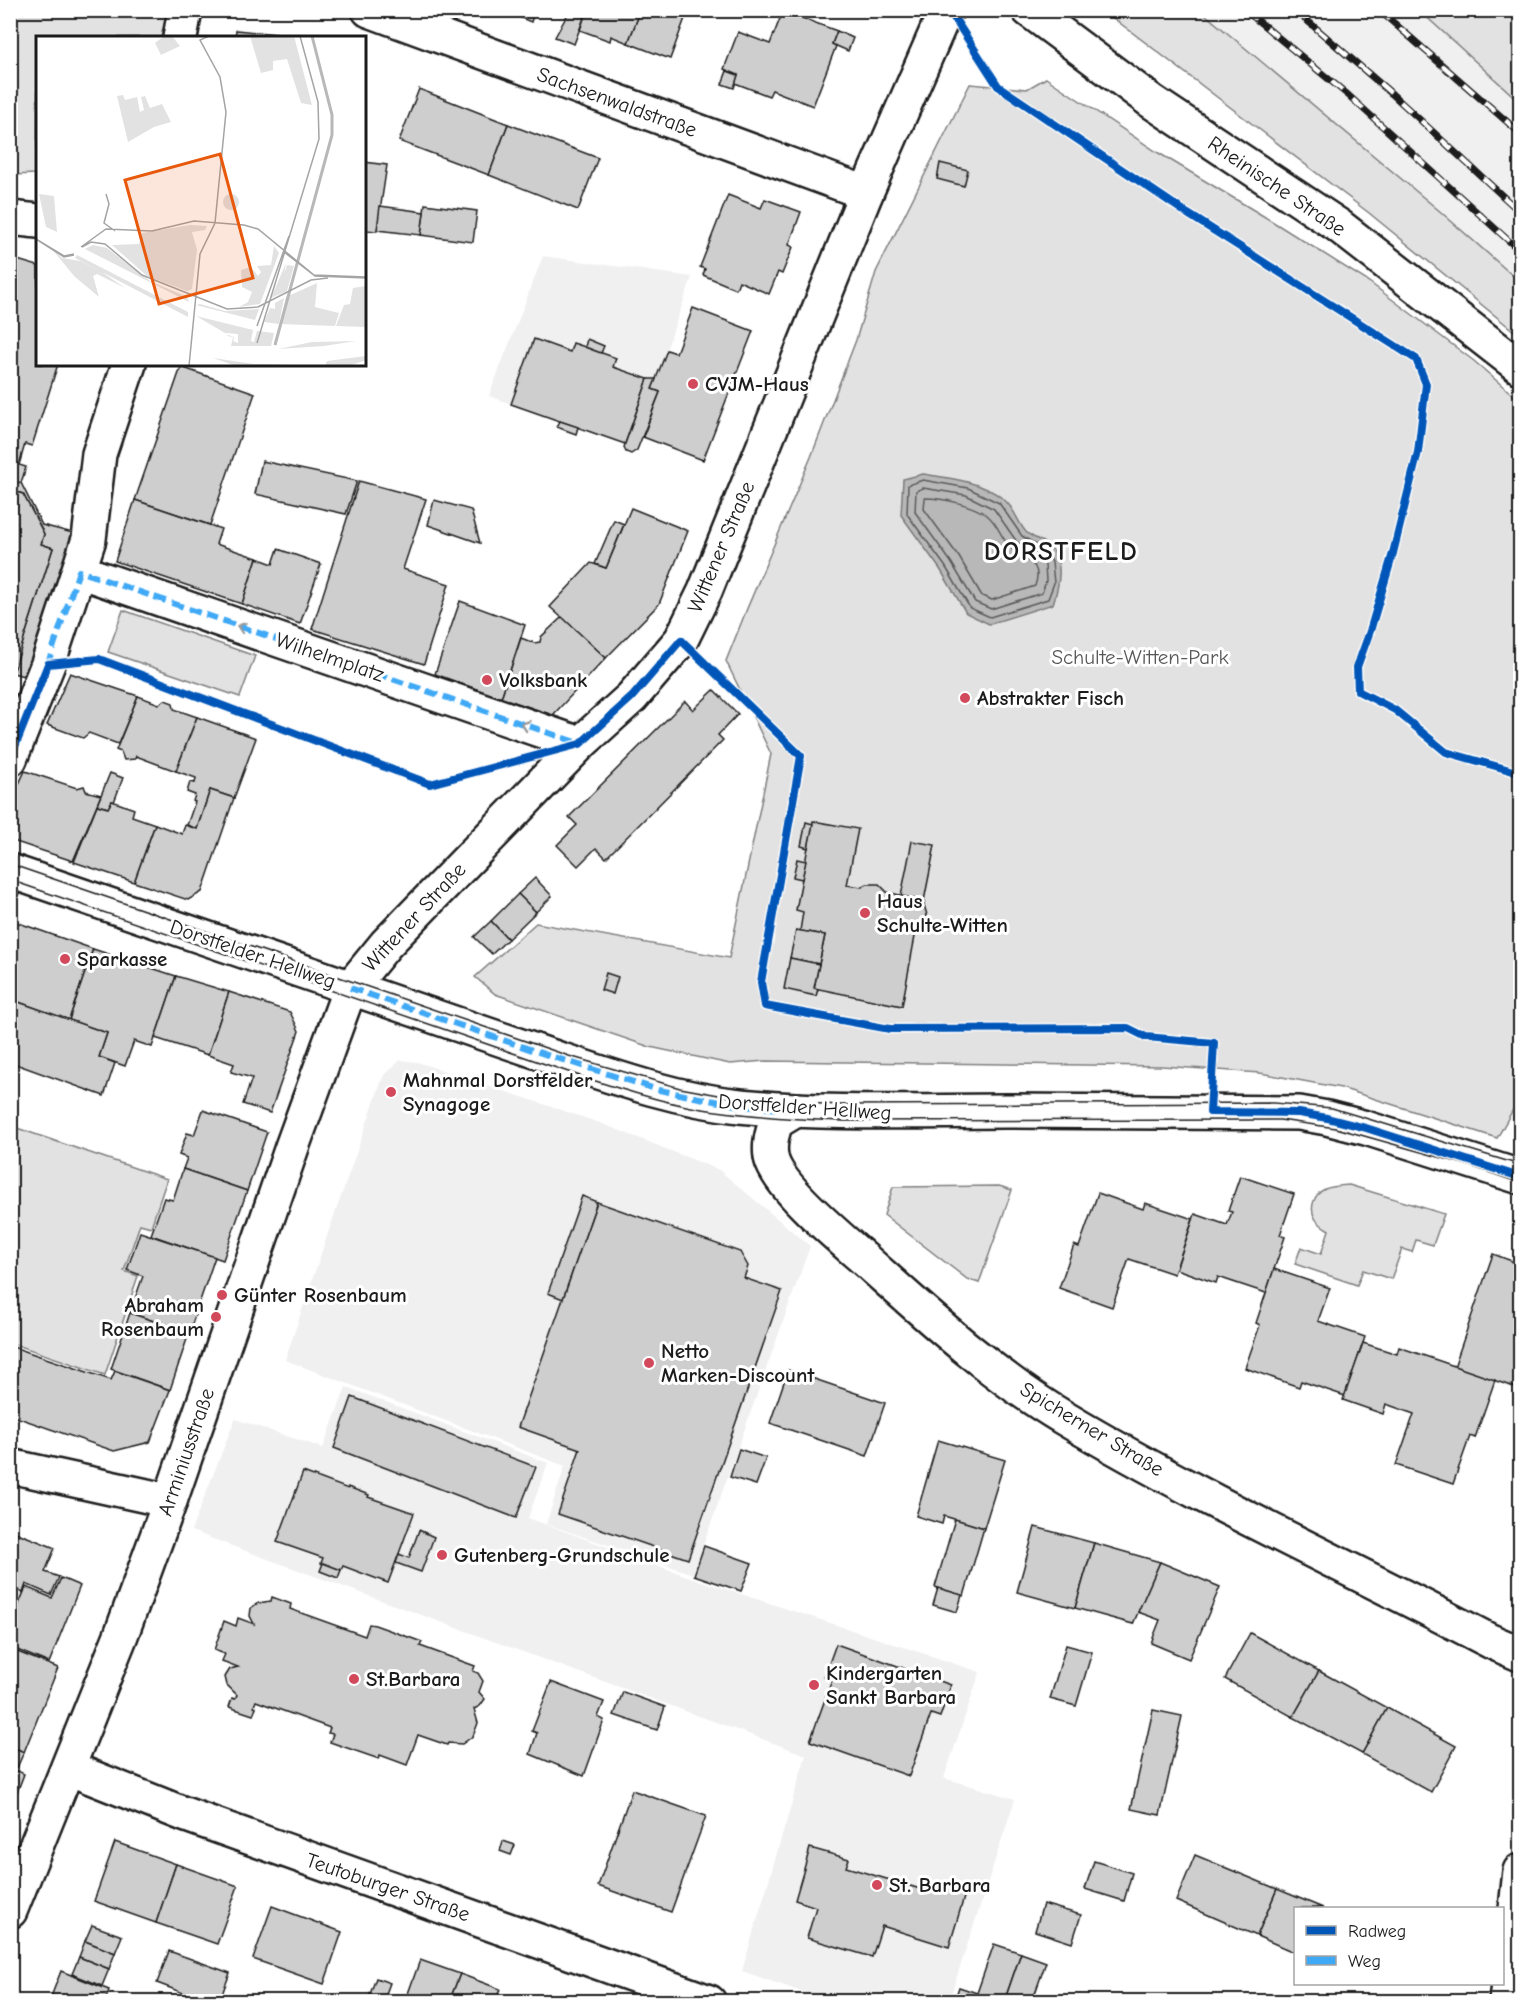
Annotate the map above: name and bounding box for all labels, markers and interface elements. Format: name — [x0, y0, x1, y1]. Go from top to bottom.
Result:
inset map — [36, 36, 366, 366]
street label: Sachsenwaldstraße — [534, 62, 700, 142]
street label: Rheinische Straße — [1204, 131, 1350, 241]
place label: CVJM-Haus — [705, 372, 809, 396]
marker: CVJM-Haus — [686, 377, 700, 391]
street label: Wittener Straße — [683, 478, 759, 616]
district label: DORSTFELD — [984, 536, 1138, 567]
one-way arrow — [237, 621, 247, 634]
street label: Wilhelmplatz — [273, 627, 387, 687]
park label: Schulte-Witten-Park — [1051, 645, 1229, 669]
place label: Volksbank — [499, 668, 588, 692]
marker: Volksbank — [480, 673, 494, 687]
place label: Abstrakter Fisch — [977, 686, 1124, 710]
marker: Abstrakter Fisch — [958, 691, 972, 705]
one-way arrow — [520, 719, 531, 732]
street label: Wittener Straße — [357, 858, 471, 976]
place label: Haus Schulte-Witten — [877, 889, 1008, 937]
marker: Haus Schulte-Witten — [858, 906, 872, 920]
street label: Dorstfelder Hellweg — [167, 914, 339, 994]
place label: Sparkasse — [77, 947, 167, 971]
marker: Sparkasse — [58, 952, 72, 966]
place label: Mahnmal Dorstfelder Synagoge — [403, 1068, 593, 1116]
marker: Mahnmal Dorstfelder Synagoge — [384, 1085, 398, 1099]
street label: Dorstfelder Hellweg — [718, 1089, 892, 1125]
place label: Günter Rosenbaum — [234, 1283, 407, 1307]
marker: Günter Rosenbaum — [215, 1288, 229, 1302]
place label: Abraham Rosenbaum — [101, 1293, 204, 1341]
marker: Abraham Rosenbaum — [209, 1310, 223, 1324]
place label: Netto Marken-Discount — [661, 1339, 815, 1387]
marker: Netto Marken-Discount — [642, 1356, 656, 1370]
street label: Spicherner Straße — [1016, 1377, 1168, 1481]
street label: Arminiusstraße — [153, 1385, 219, 1519]
place label: Gutenberg-Grundschule — [454, 1543, 670, 1567]
marker: Gutenberg-Grundschule — [435, 1548, 449, 1562]
place label: Kindergarten Sankt Barbara — [826, 1661, 956, 1709]
place label: St.Barbara — [366, 1667, 460, 1691]
marker: St.Barbara — [347, 1672, 361, 1686]
marker: Kindergarten Sankt Barbara — [807, 1678, 821, 1692]
street label: Teutoburger Straße — [303, 1848, 473, 1926]
place label: St. Barbara — [889, 1873, 991, 1897]
marker: St. Barbara — [870, 1878, 884, 1892]
legend — [1294, 1907, 1504, 1985]
text: Radweg — [1348, 1921, 1406, 1942]
text: Weg — [1348, 1951, 1381, 1972]

